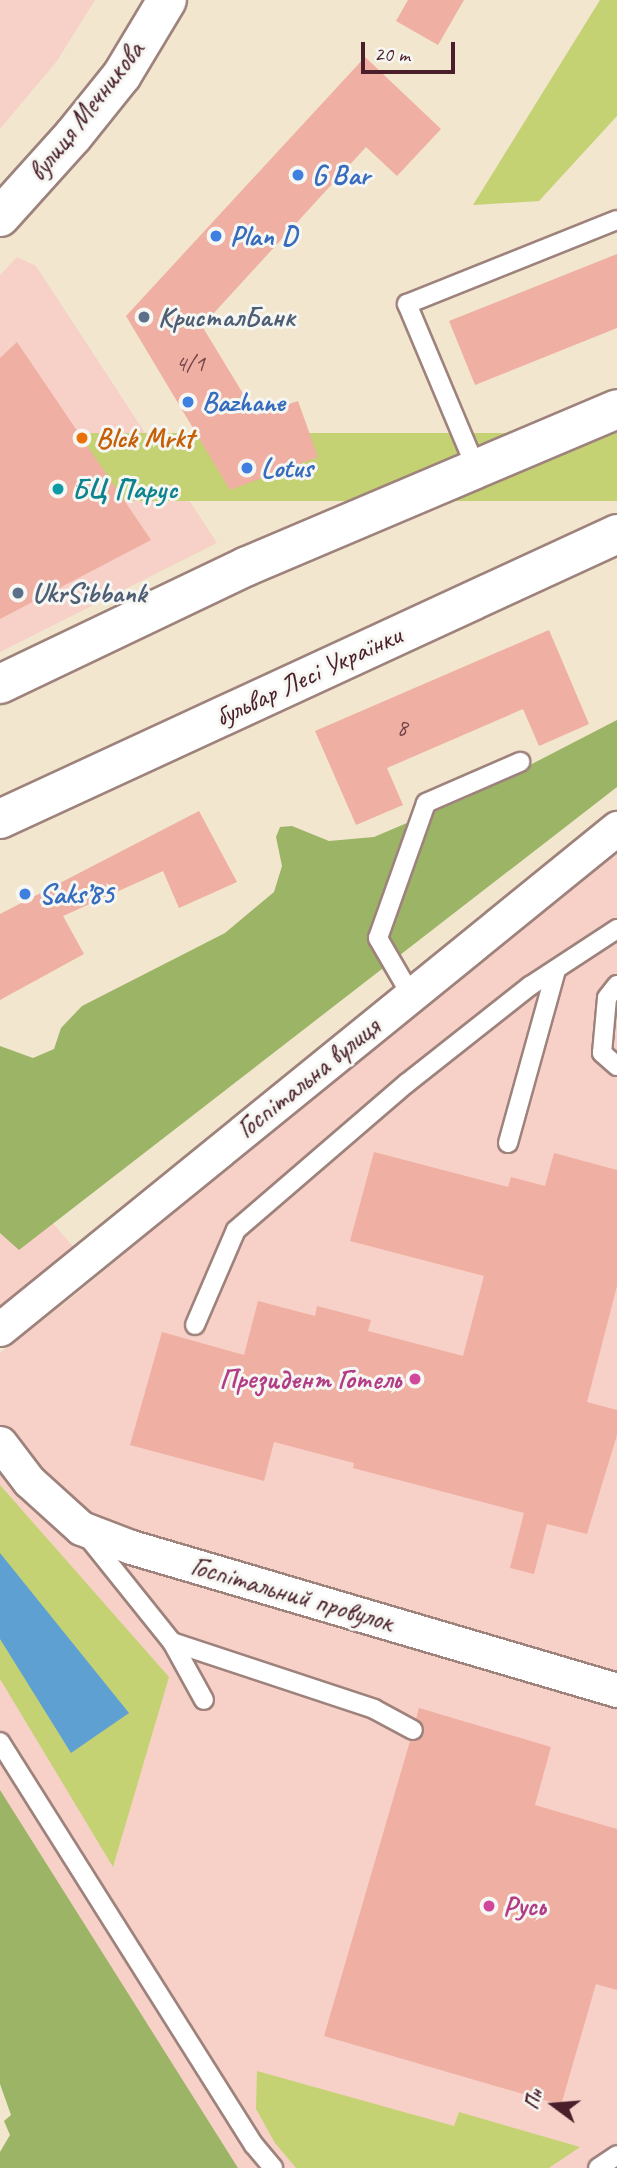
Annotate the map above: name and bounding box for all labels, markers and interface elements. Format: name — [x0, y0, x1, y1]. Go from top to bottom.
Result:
scale bar — [365, 28, 460, 72]
street label: вулиця Мечникова — [21, 34, 151, 188]
text: 20 m — [374, 41, 410, 67]
place label: G Bar — [312, 158, 370, 192]
marker: G Bar — [290, 167, 306, 183]
place label: Plan D — [230, 219, 297, 253]
marker: Plan D — [208, 228, 224, 244]
place label: КристалБанк — [158, 300, 295, 334]
marker: КристалБанк — [136, 309, 152, 325]
house number: 4/1 — [175, 350, 205, 378]
place label: Bazhane — [202, 385, 285, 419]
marker: Bazhane — [180, 394, 196, 410]
place label: Blck Mrkt — [96, 421, 193, 455]
marker: Blck Mrkt — [74, 430, 90, 446]
place label: Lotus — [261, 451, 312, 485]
marker: Lotus — [239, 460, 255, 476]
place label: БЦ Парус — [72, 472, 175, 506]
marker: БЦ Парус — [50, 481, 66, 497]
place label: UkrSibbank — [32, 576, 146, 610]
marker: UkrSibbank — [10, 585, 26, 601]
street label: бульвар Лесі Українки — [210, 618, 406, 734]
house number: 8 — [397, 714, 407, 742]
place label: Saks’85 — [39, 877, 113, 911]
marker: Saks’85 — [17, 886, 33, 902]
street label: Госпітальна вулиця — [229, 1010, 387, 1146]
place label: Президент Готель — [221, 1362, 401, 1396]
marker: Президент Готель — [407, 1371, 423, 1387]
street label: Госпітальний провулок — [187, 1549, 397, 1639]
place label: Русь — [503, 1889, 545, 1923]
marker: Русь — [481, 1898, 497, 1914]
north arrow — [519, 2070, 589, 2140]
text: Пн — [520, 2086, 548, 2112]

